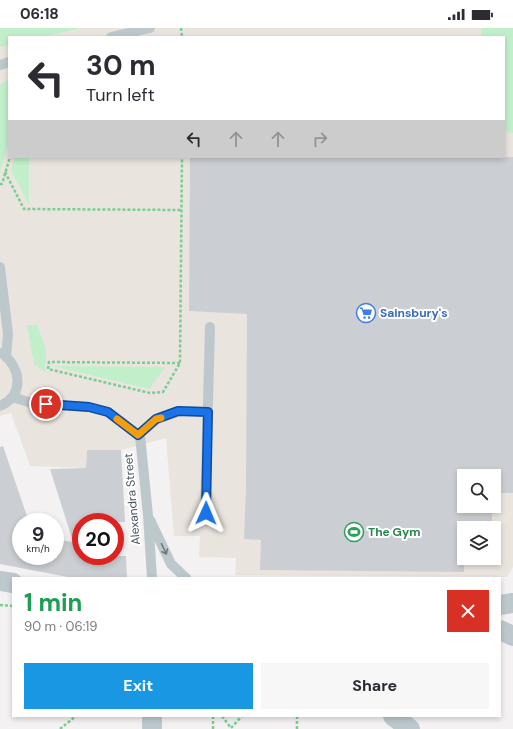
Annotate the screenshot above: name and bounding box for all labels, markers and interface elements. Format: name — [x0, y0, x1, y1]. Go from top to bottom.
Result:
text: 06:18 — [20, 4, 59, 24]
text: 30 m — [86, 47, 156, 84]
icon: left — [20, 52, 72, 104]
text: Turn left — [86, 83, 155, 107]
icon: left — [183, 128, 205, 150]
icon: ahead — [225, 128, 247, 150]
icon: ahead — [267, 128, 289, 150]
icon: right — [309, 128, 331, 150]
supermarket icon: Sainsbury's — [355, 302, 377, 324]
place label: Sainsbury's — [380, 305, 448, 321]
pin — [29, 387, 63, 421]
icon: arrive — [35, 393, 57, 415]
street label: Alexandra Street — [120, 452, 144, 546]
map controls — [457, 469, 501, 565]
button: search — [457, 469, 501, 513]
position arrow — [185, 492, 227, 534]
speed limit sign: 20 — [72, 513, 124, 565]
text: 9 — [32, 521, 44, 547]
sports icon: The Gym — [343, 521, 365, 543]
button: layers — [457, 521, 501, 565]
place label: The Gym — [368, 524, 421, 540]
text: km/h — [26, 542, 50, 555]
one-way arrow — [161, 542, 168, 554]
text: 1 min — [24, 587, 82, 618]
button: close — [447, 590, 489, 632]
text: 90 m · 06:19 — [24, 618, 98, 635]
button: Exit — [24, 663, 253, 709]
button: Share — [261, 663, 489, 709]

